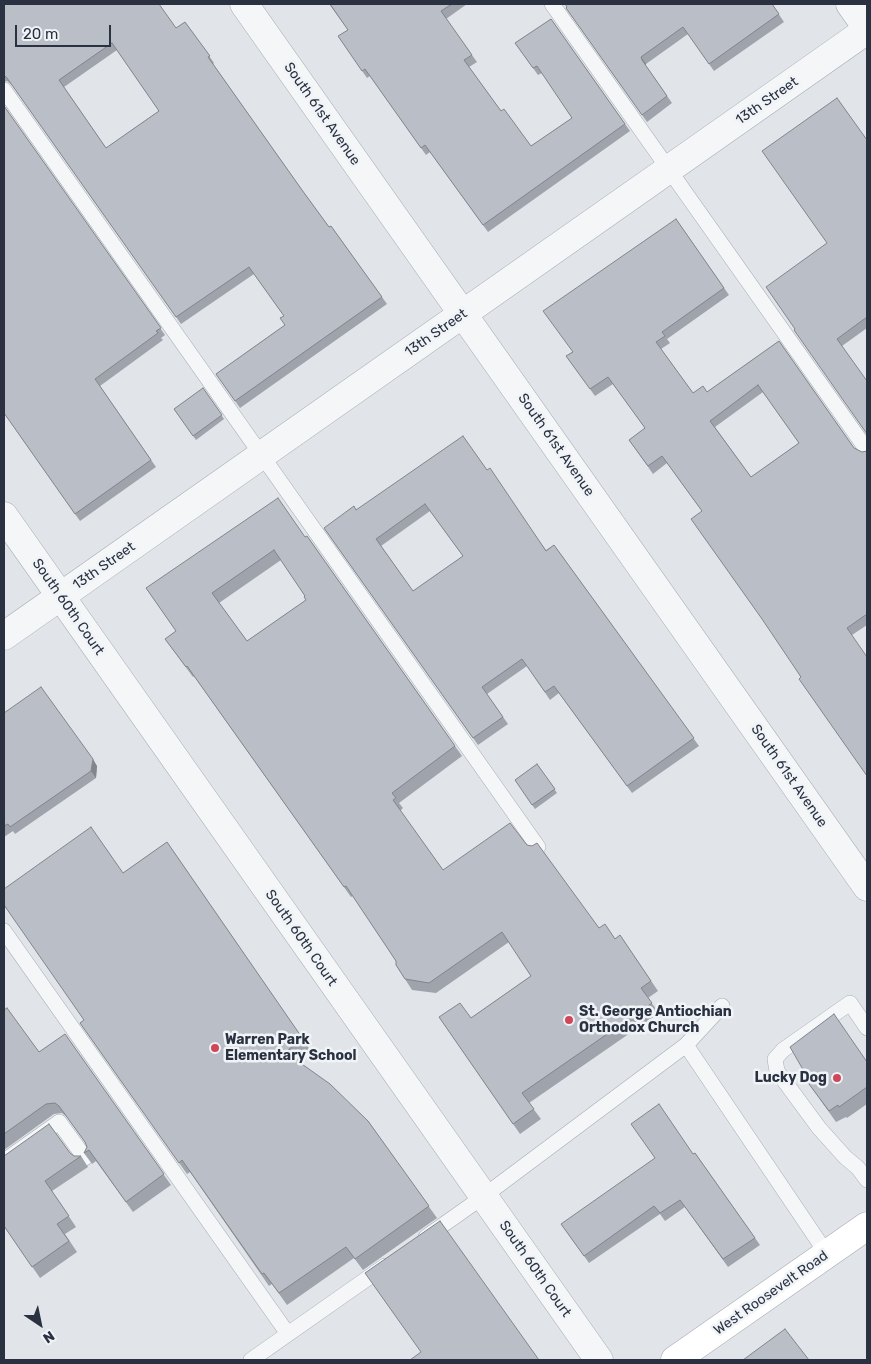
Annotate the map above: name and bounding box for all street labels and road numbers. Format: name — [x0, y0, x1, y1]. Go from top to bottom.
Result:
street label: South 61st Avenue — [280, 59, 364, 169]
street label: 13th Street — [733, 73, 801, 129]
street label: 13th Street — [402, 305, 470, 361]
street label: South 61st Avenue — [514, 390, 598, 500]
street label: 13th Street — [70, 538, 138, 594]
street label: South 60th Court — [28, 556, 108, 658]
street label: South 61st Avenue — [747, 721, 831, 831]
street label: South 60th Court — [261, 887, 341, 989]
street label: South 60th Court — [495, 1218, 575, 1320]
street label: West Roosevelt Road — [711, 1247, 831, 1339]

